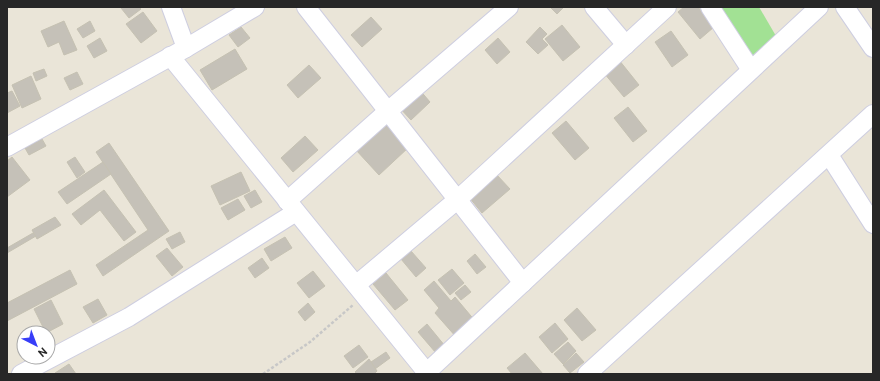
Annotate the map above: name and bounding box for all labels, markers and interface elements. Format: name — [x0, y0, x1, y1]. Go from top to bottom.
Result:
north arrow — [16, 325, 56, 365]
text: N — [34, 344, 50, 360]

